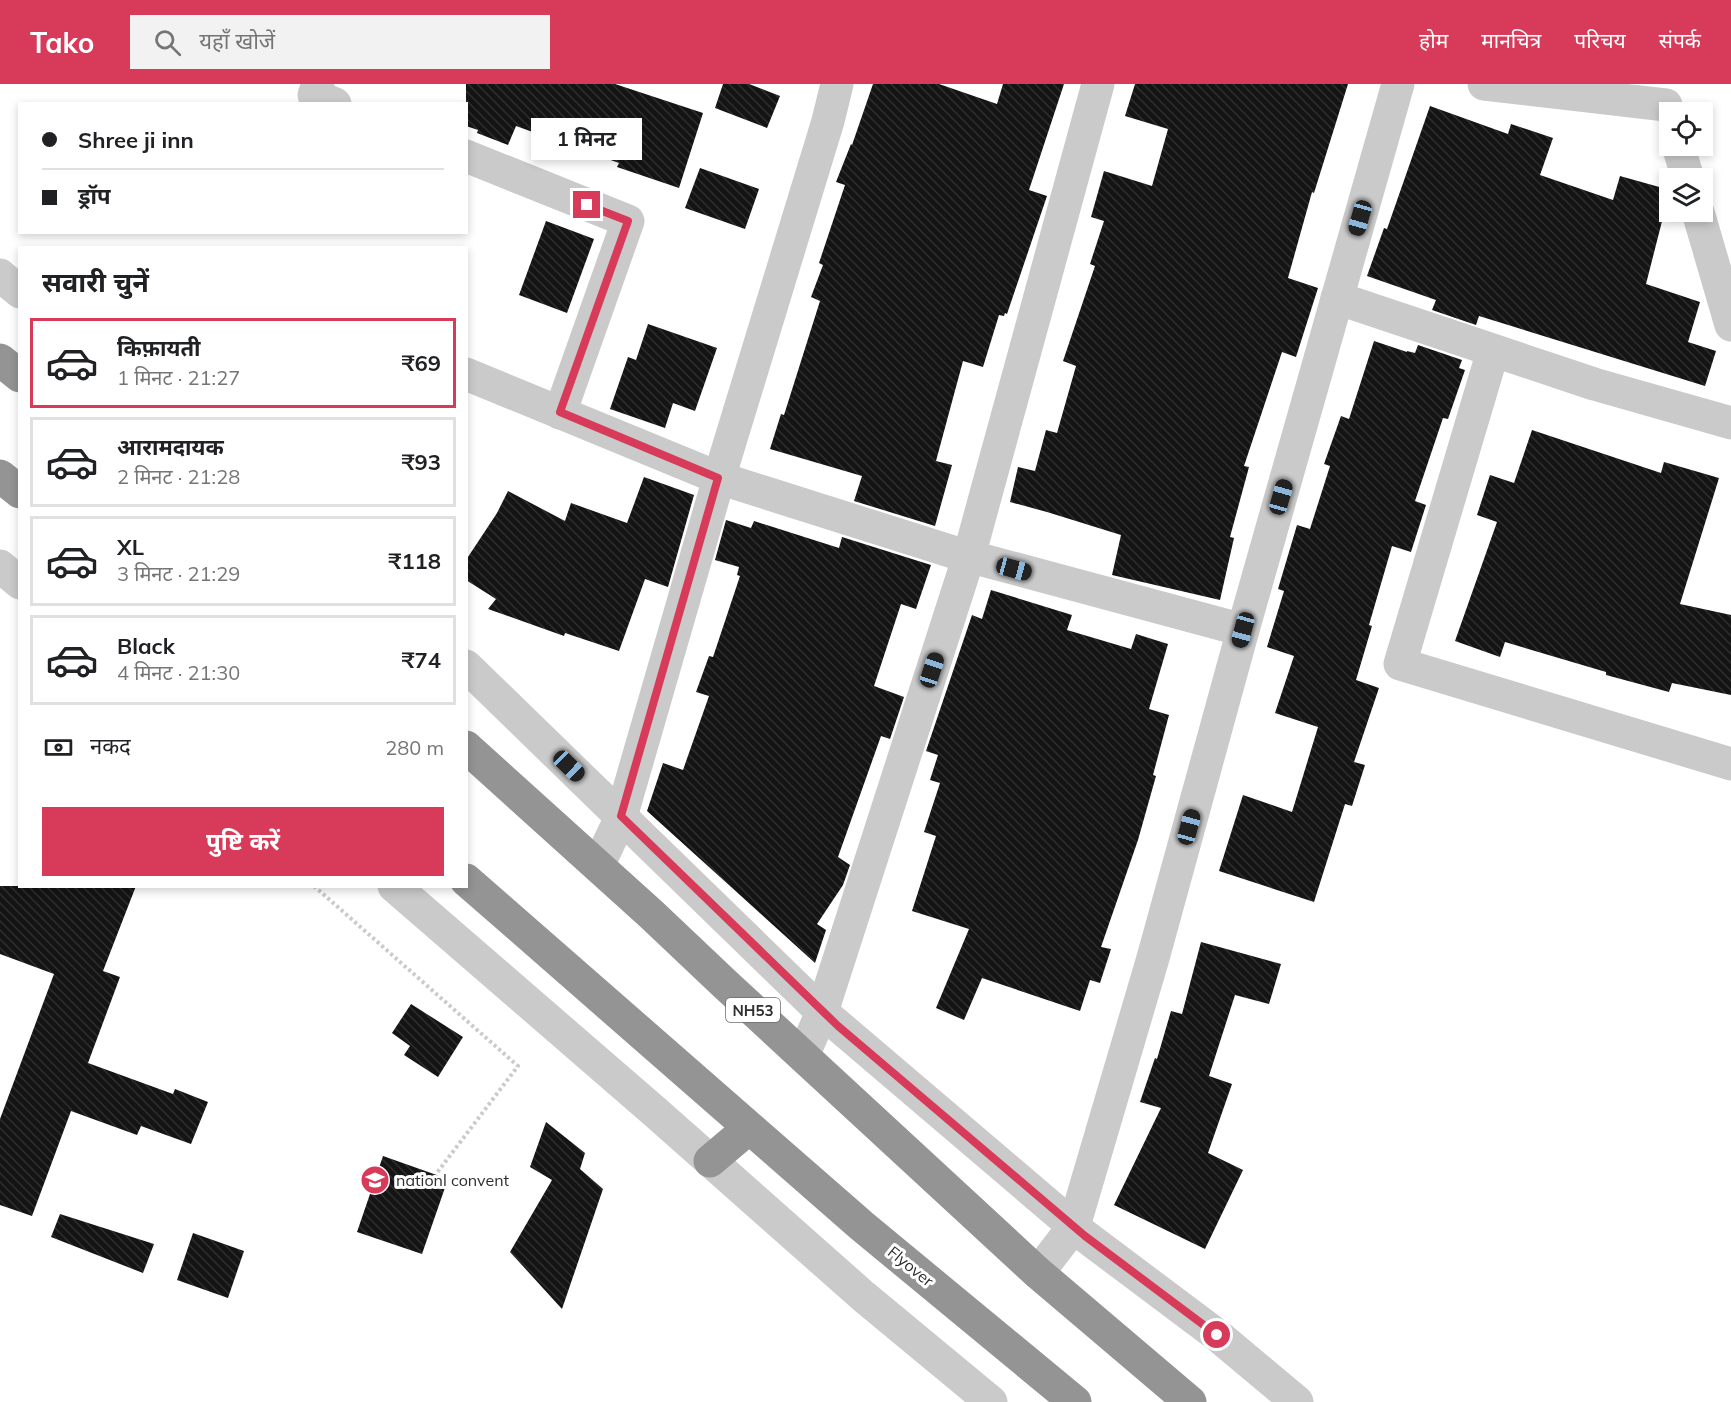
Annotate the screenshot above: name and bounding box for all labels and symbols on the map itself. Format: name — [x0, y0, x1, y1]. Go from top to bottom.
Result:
callout: 1 मिनट — [532, 118, 642, 160]
route end — [573, 191, 600, 218]
car — [1346, 198, 1374, 238]
car — [1267, 477, 1295, 517]
car — [994, 556, 1034, 582]
car — [1230, 610, 1256, 650]
car — [918, 650, 946, 690]
car — [550, 747, 588, 785]
car — [1176, 807, 1202, 847]
road number: NH53 — [726, 998, 780, 1022]
school or university icon: nationl convent — [359, 1164, 391, 1196]
place label: nationl convent — [396, 1170, 510, 1190]
street label: Flyover — [884, 1242, 938, 1291]
route start — [1203, 1321, 1230, 1348]

